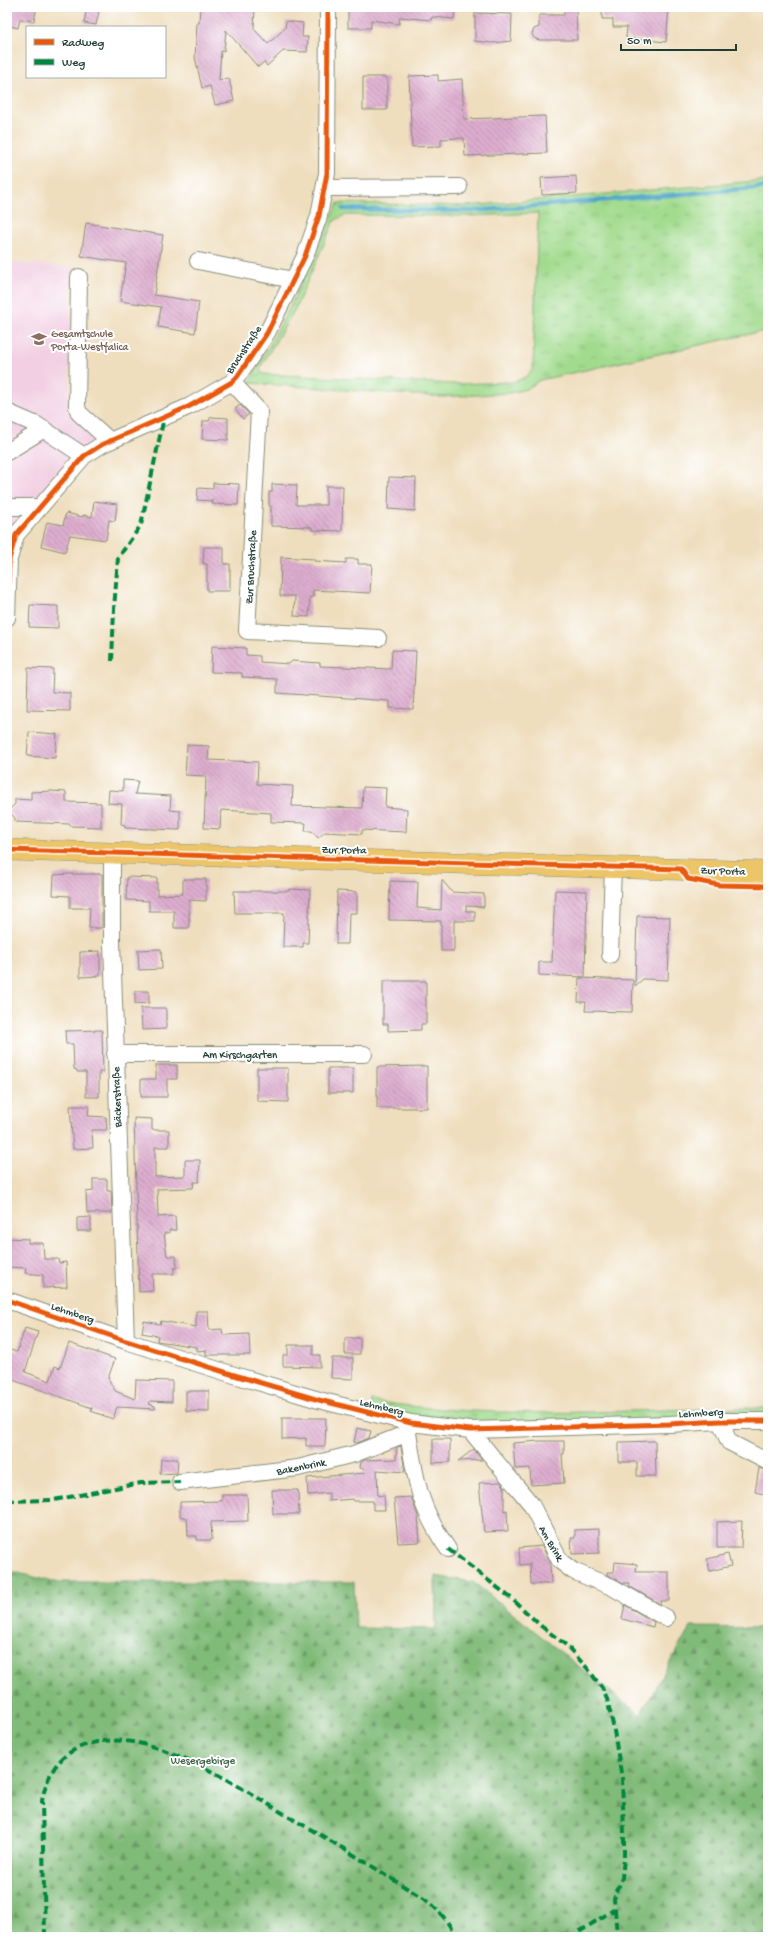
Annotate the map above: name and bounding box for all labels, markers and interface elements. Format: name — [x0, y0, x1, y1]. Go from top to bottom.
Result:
legend — [26, 26, 166, 78]
scale bar — [621, 26, 736, 52]
text: 50 m — [627, 35, 652, 49]
text: Radweg — [62, 37, 104, 51]
text: Weg — [62, 57, 85, 71]
street label: Bruchstraße — [224, 324, 265, 377]
place label: Gesamtschule Porta-Westfalica — [50, 329, 129, 354]
school or university icon: Gesamtschule Porta-Westfalica — [30, 330, 48, 348]
street label: Zur Bruchstraße — [244, 530, 260, 604]
street label: Zur Porta — [321, 845, 367, 857]
street label: Zur Porta — [700, 865, 747, 879]
street label: Am Kirschgarten — [203, 1050, 278, 1062]
street label: Bäckerstraße — [111, 1066, 125, 1129]
street label: Lehmberg — [49, 1301, 96, 1327]
street label: Lehmberg — [358, 1397, 405, 1419]
street label: Lehmberg — [678, 1407, 724, 1421]
street label: Bakenbrink — [275, 1457, 328, 1479]
street label: Am Brink — [535, 1524, 566, 1565]
park label: Wesergebirge — [171, 1756, 236, 1768]

